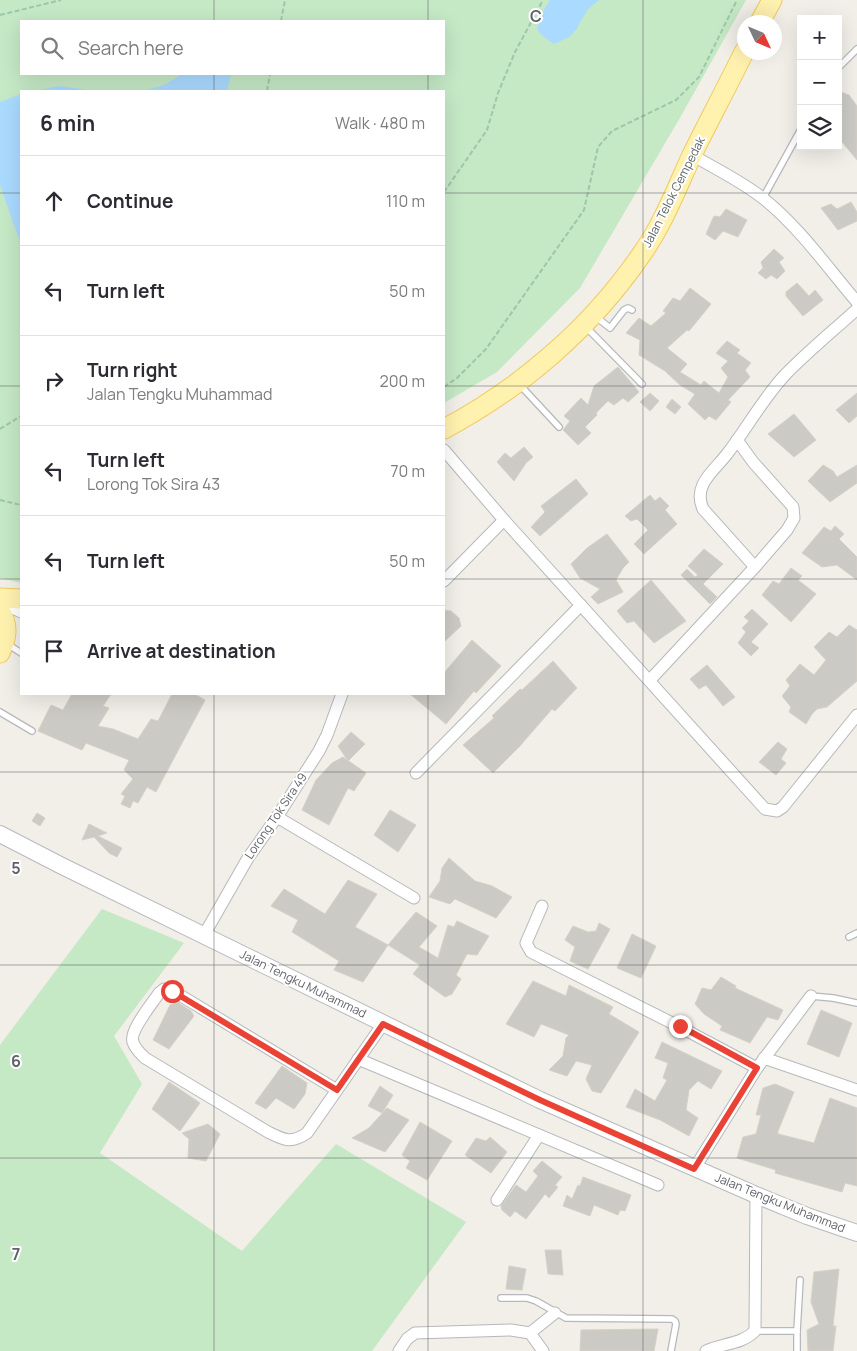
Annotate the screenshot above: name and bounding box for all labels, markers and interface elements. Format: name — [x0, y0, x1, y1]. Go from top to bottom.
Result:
text: C — [530, 5, 542, 27]
north arrow — [737, 15, 782, 60]
map controls — [797, 15, 842, 150]
button: + — [797, 15, 842, 60]
search box — [20, 20, 445, 75]
icon: search — [38, 34, 66, 62]
text: Search here — [78, 35, 184, 61]
button: − — [797, 60, 842, 105]
button: layers — [797, 105, 842, 150]
text: 6 min — [40, 109, 95, 137]
text: Walk · 480 m — [335, 112, 425, 134]
street label: Jalan Telok Cempedak — [638, 133, 709, 250]
icon: ahead — [40, 187, 68, 215]
text: Continue — [87, 188, 173, 214]
text: 110 m — [386, 190, 425, 212]
icon: left — [40, 277, 68, 305]
text: Turn left — [87, 278, 165, 304]
text: 50 m — [389, 280, 425, 302]
text: Turn right — [87, 357, 177, 383]
icon: right — [40, 367, 68, 395]
text: 200 m — [380, 370, 425, 392]
text: Jalan Tengku Muhammad — [87, 383, 272, 405]
text: Turn left — [87, 447, 165, 473]
icon: left — [40, 457, 68, 485]
text: 70 m — [390, 460, 425, 482]
text: Lorong Tok Sira 43 — [87, 473, 220, 495]
icon: left — [40, 547, 68, 575]
text: Turn left — [87, 548, 165, 574]
text: 50 m — [389, 550, 425, 572]
icon: arrive — [40, 637, 68, 665]
text: Arrive at destination — [87, 638, 276, 664]
street label: Lorong Tok Sira 49 — [240, 769, 311, 862]
text: 5 — [11, 857, 21, 879]
street label: Jalan Tengku Muhammad — [237, 945, 369, 1022]
route start — [161, 980, 184, 1003]
route end — [669, 1015, 692, 1038]
text: 6 — [11, 1050, 21, 1072]
street label: Jalan Tengku Muhammad — [713, 1169, 848, 1236]
text: 7 — [12, 1243, 20, 1265]

